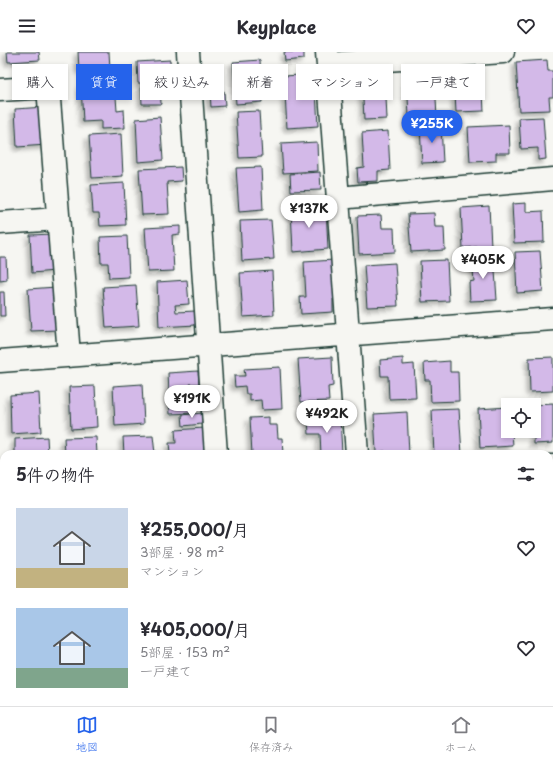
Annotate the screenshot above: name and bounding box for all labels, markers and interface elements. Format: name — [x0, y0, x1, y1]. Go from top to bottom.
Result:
text: Keyplace — [236, 13, 317, 40]
icon: menu — [16, 15, 38, 37]
icon: heart — [515, 15, 537, 37]
chip: 購入 — [12, 64, 68, 100]
chip: 賃貸 — [76, 64, 132, 100]
chip: 絞り込み — [140, 64, 224, 100]
chip: 新着 — [232, 64, 288, 100]
chip: マンション — [296, 64, 393, 100]
chip: 一戸建て — [401, 64, 485, 100]
pin: ¥255K — [404, 110, 460, 144]
text: ¥255K — [410, 113, 454, 132]
pin: ¥137K — [281, 195, 337, 229]
text: ¥137K — [290, 198, 328, 217]
pin: ¥405K — [455, 246, 511, 280]
text: ¥405K — [461, 249, 505, 268]
pin: ¥191K — [164, 385, 220, 419]
text: ¥191K — [173, 388, 211, 407]
map controls — [501, 398, 541, 438]
button: locate — [501, 398, 541, 438]
pin: ¥492K — [299, 400, 355, 434]
text: ¥492K — [305, 403, 349, 422]
text: 5件の物件 — [16, 461, 95, 487]
icon: filters — [515, 463, 537, 485]
text: ¥255,000/月 — [140, 516, 249, 542]
icon: home — [48, 524, 96, 572]
icon: heart — [515, 537, 537, 559]
text: 3部屋 · 98 m² — [140, 542, 225, 561]
text: マンション — [140, 561, 204, 580]
text: ¥405,000/月 — [140, 616, 250, 642]
icon: home — [48, 624, 96, 672]
icon: heart — [515, 637, 537, 659]
text: 5部屋 · 153 m² — [140, 642, 230, 661]
text: 一戸建て — [140, 661, 192, 680]
tab: 地図 — [76, 714, 98, 755]
tab: 保存済み — [249, 714, 293, 755]
tab: ホーム — [445, 714, 477, 755]

